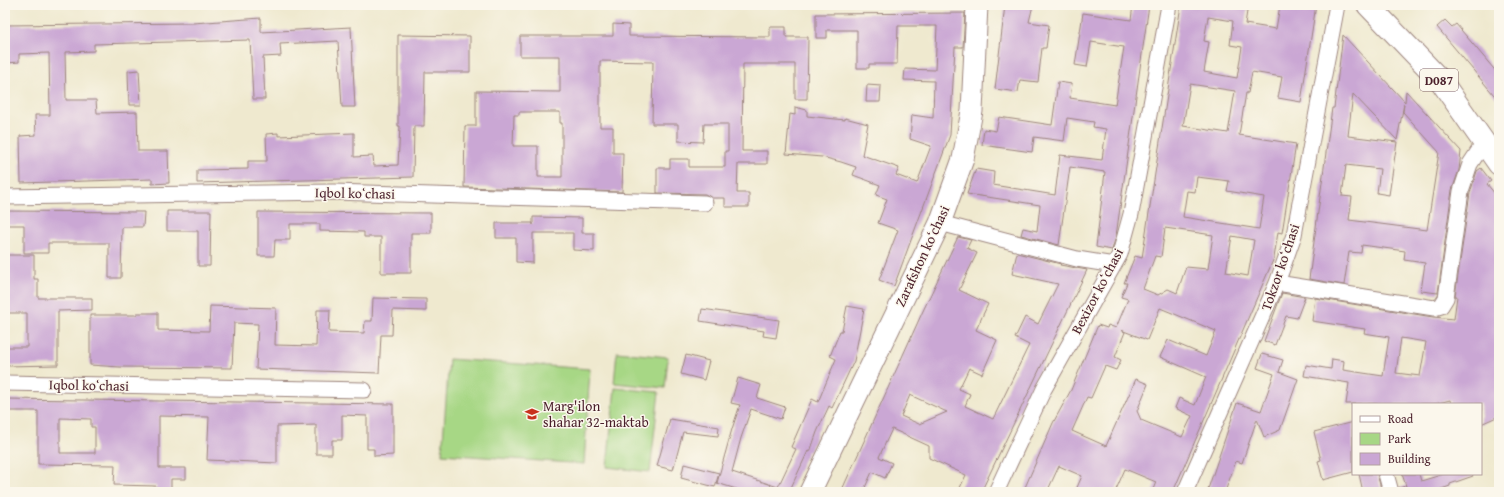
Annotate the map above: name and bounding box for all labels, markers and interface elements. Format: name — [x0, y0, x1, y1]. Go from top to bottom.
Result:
road number: D087 — [1420, 69, 1458, 91]
street label: Iqbol koʻchasi — [315, 182, 395, 204]
street label: Zarafshon koʻchasi — [890, 202, 954, 310]
street label: Tokzor koʻchasi — [1256, 221, 1304, 313]
street label: Bexizor koʻchasi — [1066, 245, 1128, 337]
street label: Iqbol koʻchasi — [49, 374, 129, 396]
place label: Marg'ilon shahar 32-maktab — [543, 396, 649, 432]
legend — [1352, 403, 1482, 475]
school or university icon: Marg'ilon shahar 32-maktab — [524, 406, 540, 422]
text: Road — [1388, 410, 1414, 427]
text: Park — [1388, 430, 1412, 447]
text: Building — [1388, 450, 1431, 467]

